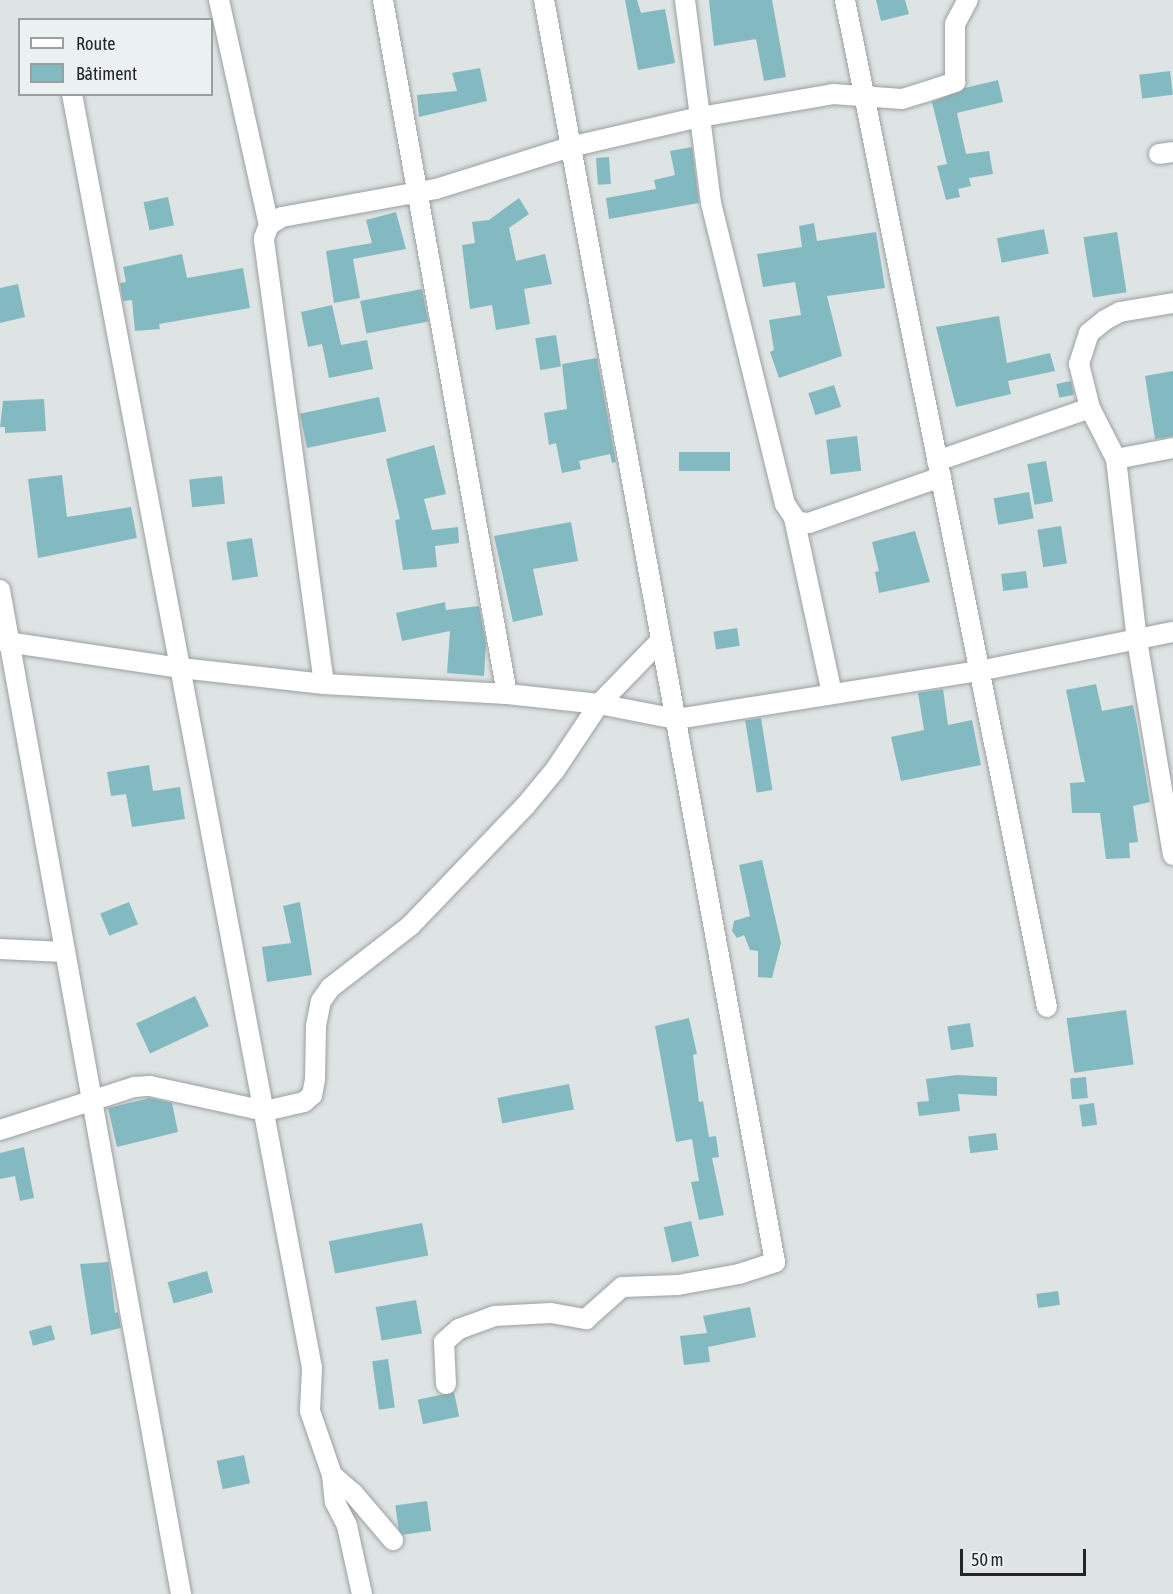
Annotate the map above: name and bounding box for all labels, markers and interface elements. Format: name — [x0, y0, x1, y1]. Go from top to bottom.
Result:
legend — [18, 18, 213, 96]
text: Route — [76, 33, 115, 54]
text: Bâtiment — [76, 63, 137, 84]
scale bar — [963, 1537, 1089, 1575]
text: 50 m — [971, 1549, 1003, 1570]

